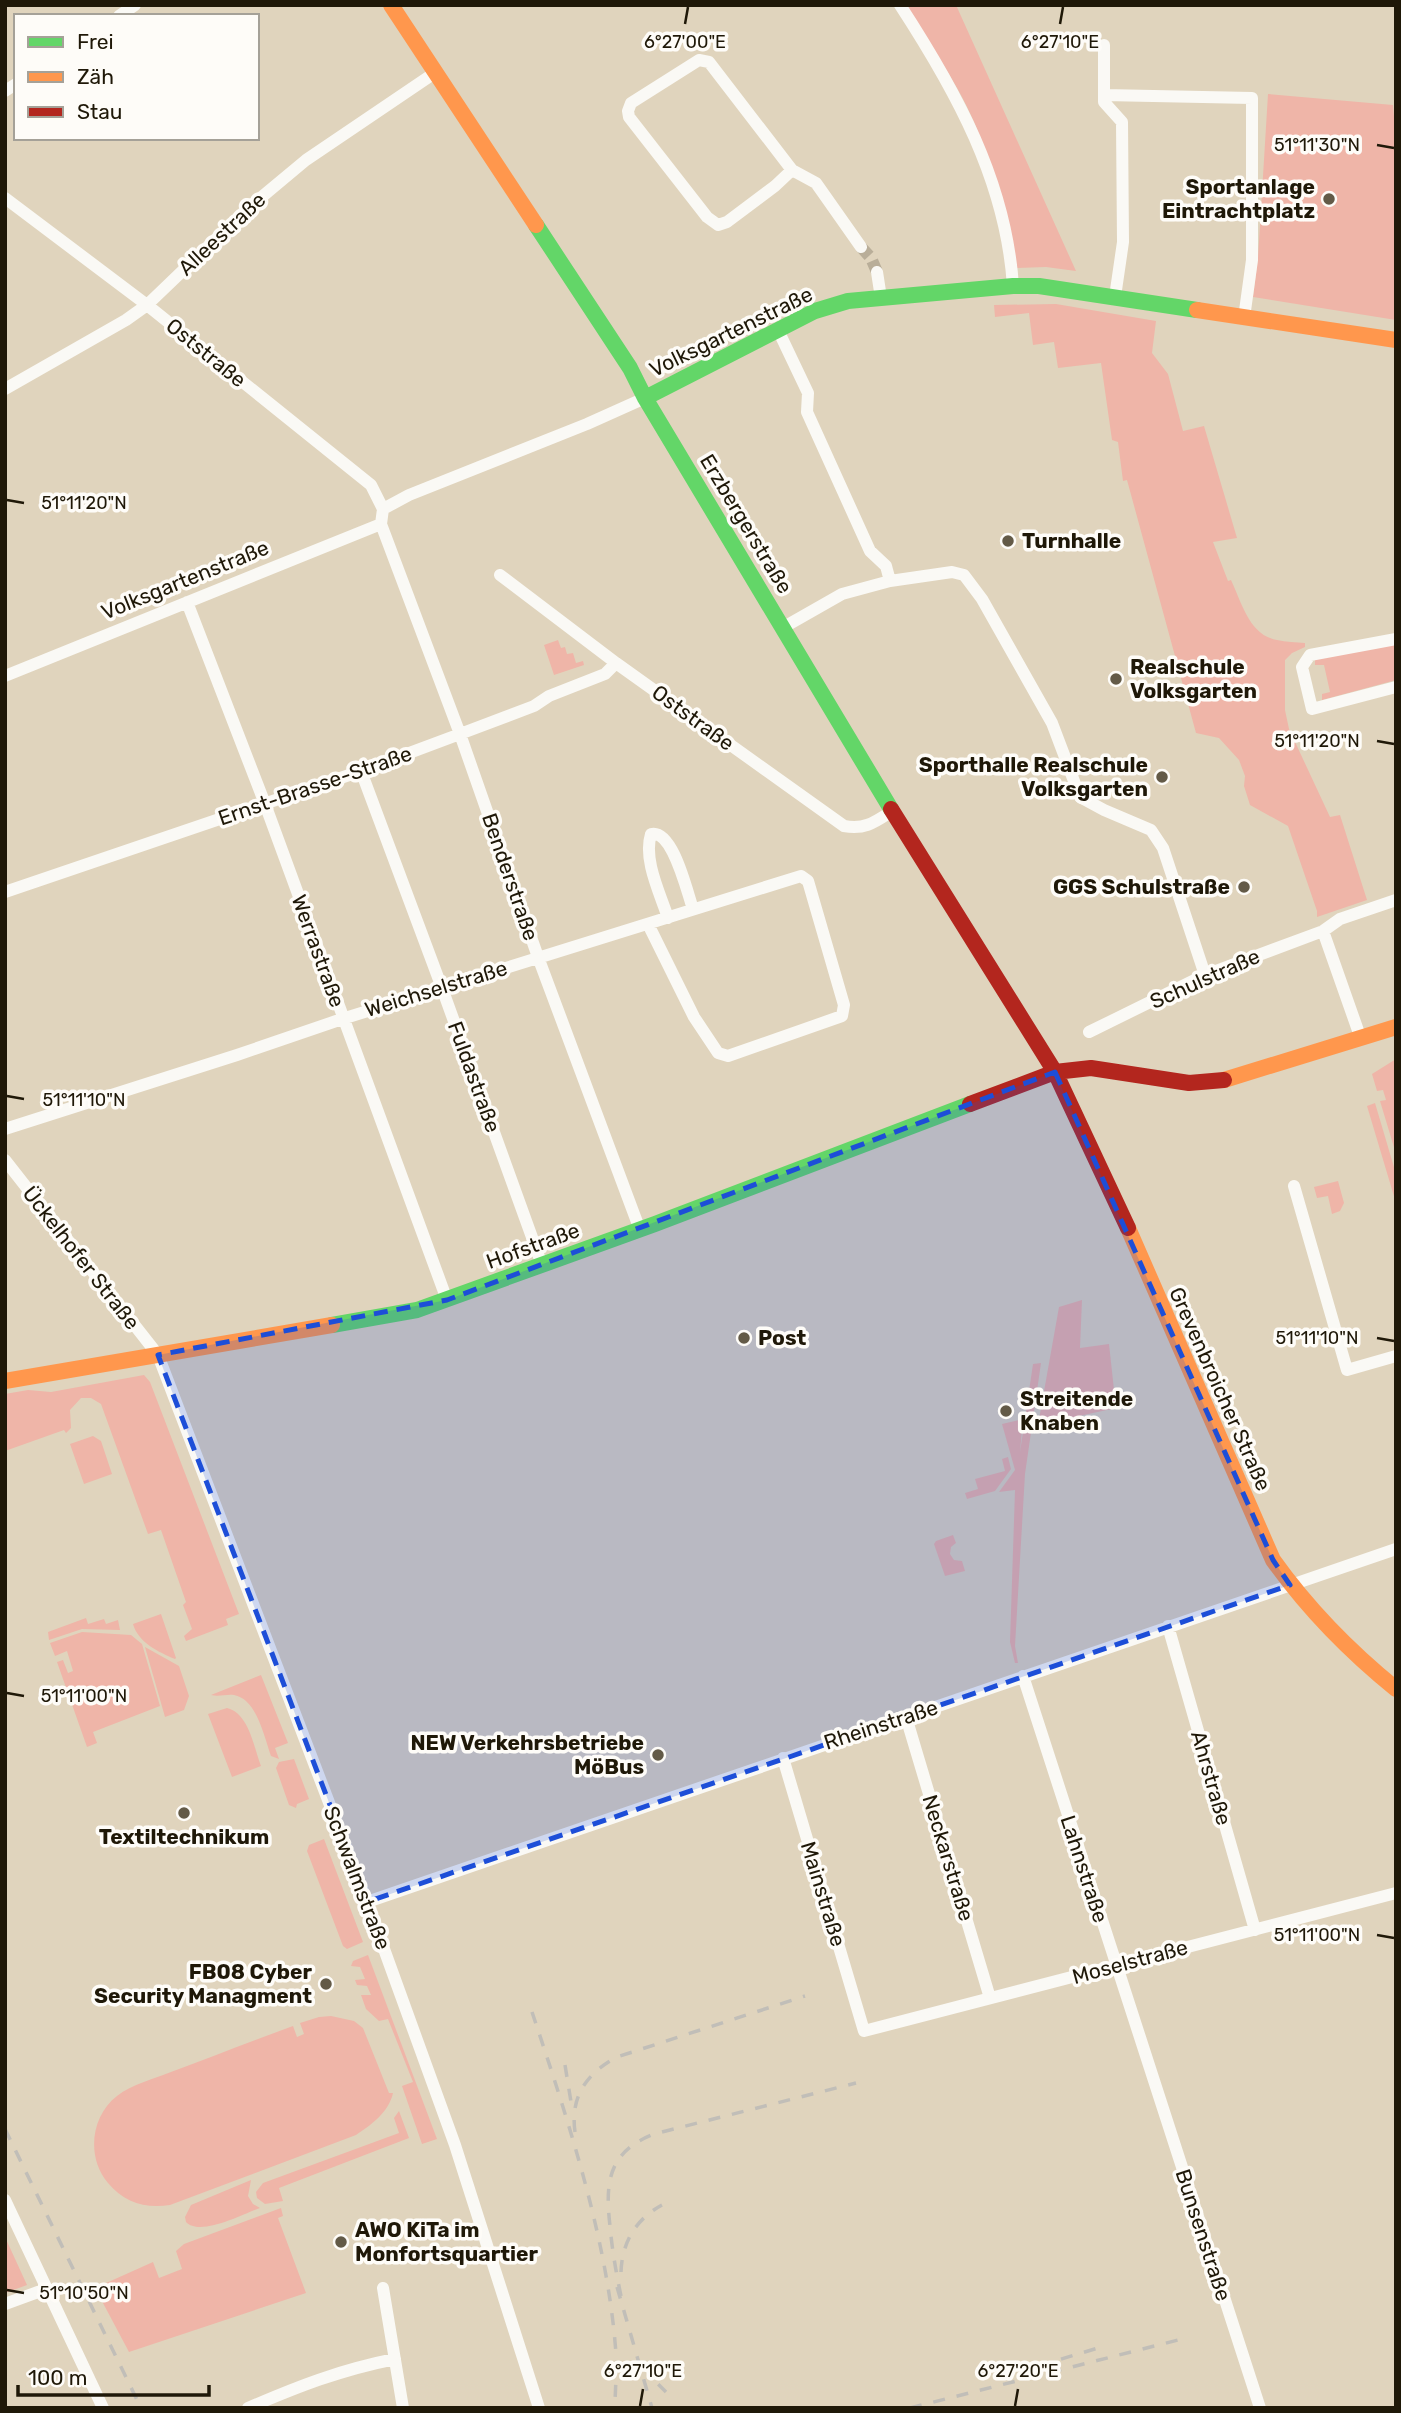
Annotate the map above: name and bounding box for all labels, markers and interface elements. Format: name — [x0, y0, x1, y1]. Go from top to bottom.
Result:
legend — [14, 14, 259, 140]
text: Frei — [77, 29, 114, 54]
text: 6°27'00"E — [644, 31, 726, 53]
text: 6°27'10"E — [1021, 31, 1099, 53]
text: Zäh — [77, 64, 114, 89]
text: Stau — [77, 99, 123, 124]
text: 51°11'30"N — [1274, 134, 1360, 156]
place label: Sportanlage Eintrachtplatz — [1162, 174, 1315, 223]
street label: Alleestraße — [173, 187, 270, 280]
marker: Sportanlage Eintrachtplatz — [1321, 191, 1337, 207]
street label: Volksgartenstraße — [645, 281, 816, 382]
street label: Oststraße — [161, 313, 251, 392]
street label: Erzbergerstraße — [695, 450, 798, 598]
text: 51°11'20"N — [41, 492, 127, 514]
place label: Turnhalle — [1022, 528, 1121, 553]
marker: Turnhalle — [1000, 533, 1016, 549]
street label: Volksgartenstraße — [97, 535, 272, 625]
place label: Realschule Volksgarten — [1130, 654, 1257, 703]
marker: Realschule Volksgarten — [1108, 671, 1124, 687]
street label: Oststraße — [647, 679, 739, 756]
text: 51°11'20"N — [1274, 730, 1360, 752]
street label: Ernst-Brasse-Straße — [215, 741, 415, 830]
place label: Sporthalle Realschule Volksgarten — [919, 752, 1148, 801]
marker: Sporthalle Realschule Volksgarten — [1154, 769, 1170, 785]
street label: Benderstraße — [477, 810, 544, 944]
place label: GGS Schulstraße — [1053, 874, 1230, 899]
marker: GGS Schulstraße — [1236, 879, 1252, 895]
street label: Werrastraße — [287, 891, 350, 1011]
street label: Schulstraße — [1146, 943, 1264, 1014]
street label: Weichselstraße — [362, 955, 510, 1022]
street label: Fuldastraße — [443, 1018, 506, 1136]
text: 51°11'10"N — [43, 1089, 125, 1111]
street label: Ückelhofer Straße — [18, 1181, 145, 1334]
street label: Hofstraße — [483, 1217, 583, 1274]
street label: Grevenbroicher Straße — [1164, 1283, 1277, 1494]
place label: Post — [758, 1325, 806, 1350]
text: 51°11'10"N — [1276, 1327, 1358, 1349]
marker: Post — [736, 1330, 752, 1346]
place label: Streitende Knaben — [1020, 1386, 1133, 1435]
marker: Streitende Knaben — [998, 1403, 1014, 1419]
text: 51°11'00"N — [41, 1685, 127, 1707]
street label: Rheinstraße — [821, 1694, 941, 1755]
street label: Ahrstraße — [1186, 1728, 1237, 1828]
place label: NEW Verkehrsbetriebe MöBus — [411, 1730, 644, 1779]
marker: NEW Verkehrsbetriebe MöBus — [650, 1747, 666, 1763]
street label: Neckarstraße — [917, 1792, 980, 1924]
street label: Schwalmstraße — [319, 1803, 396, 1953]
marker: Textiltechnikum — [176, 1805, 192, 1821]
street label: Lahnstraße — [1055, 1812, 1114, 1926]
place label: Textiltechnikum — [99, 1824, 269, 1849]
street label: Mainstraße — [796, 1838, 851, 1949]
text: 51°11'00"N — [1274, 1924, 1360, 1946]
street label: Moselstraße — [1069, 1934, 1190, 1989]
place label: FB08 Cyber Security Managment — [94, 1959, 312, 2008]
marker: FB08 Cyber Security Managment — [318, 1976, 334, 1992]
street label: Bunsenstraße — [1170, 2166, 1237, 2304]
place label: AWO KiTa im Monfortsquartier — [355, 2217, 538, 2266]
marker: AWO KiTa im Monfortsquartier — [333, 2234, 349, 2250]
text: 51°10'50"N — [39, 2282, 129, 2304]
scale bar — [18, 2354, 208, 2398]
text: 6°27'10"E — [604, 2360, 682, 2382]
text: 6°27'20"E — [977, 2360, 1059, 2382]
text: 100 m — [28, 2365, 87, 2390]

